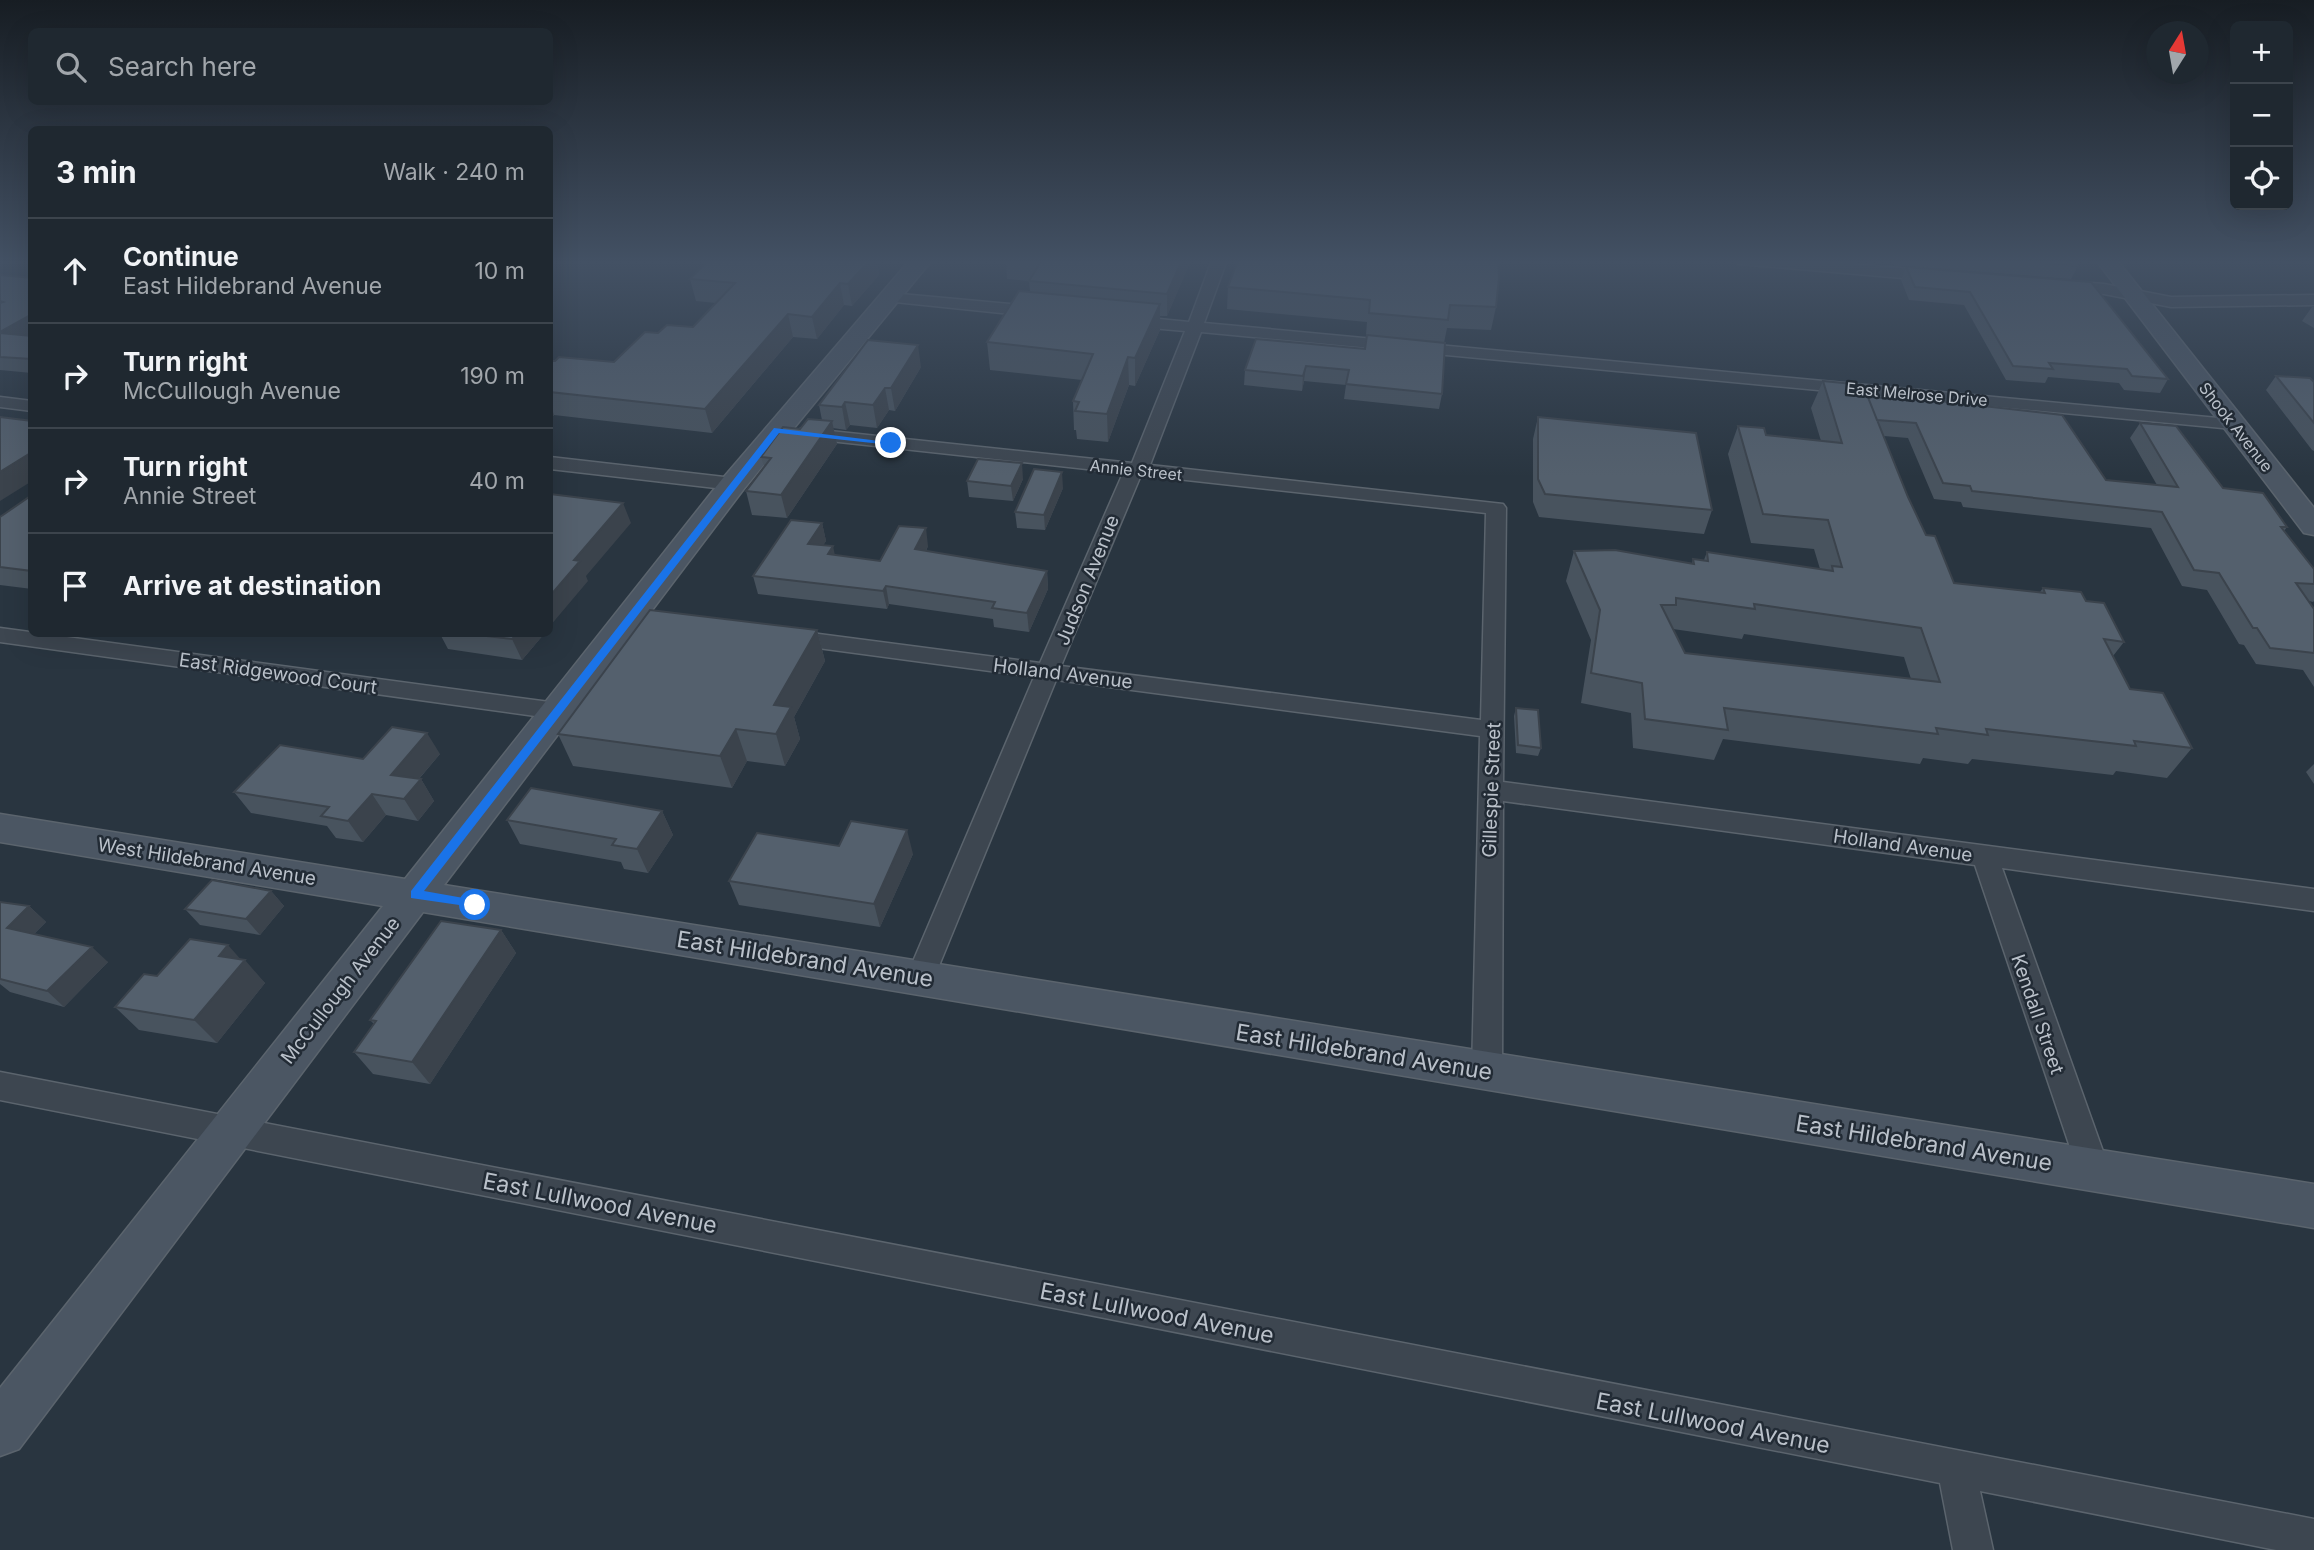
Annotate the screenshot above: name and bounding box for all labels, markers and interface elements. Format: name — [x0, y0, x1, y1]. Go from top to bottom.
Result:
north arrow — [2146, 21, 2209, 84]
map controls — [2230, 21, 2293, 210]
button: + — [2230, 21, 2293, 84]
search box — [28, 28, 553, 105]
icon: search — [52, 48, 90, 86]
text: Search here — [108, 51, 257, 82]
button: − — [2230, 84, 2293, 147]
button: locate — [2230, 147, 2293, 210]
text: 3 min — [56, 154, 137, 190]
text: Walk · 240 m — [383, 158, 525, 186]
text: Continue — [123, 241, 239, 272]
icon: ahead — [56, 252, 94, 290]
text: 10 m — [475, 257, 525, 285]
text: East Hildebrand Avenue — [123, 272, 382, 300]
text: Turn right — [123, 346, 248, 377]
icon: right — [56, 357, 94, 395]
text: 190 m — [460, 362, 525, 390]
text: McCullough Avenue — [123, 377, 341, 405]
street label: East Melrose Drive — [1846, 378, 1988, 410]
street label: Shook Avenue — [2195, 378, 2277, 476]
route end — [875, 427, 906, 458]
text: Turn right — [123, 451, 248, 482]
street label: Annie Street — [1089, 455, 1183, 485]
icon: right — [56, 462, 94, 500]
text: 40 m — [469, 467, 525, 495]
text: Annie Street — [123, 482, 256, 510]
street label: Judson Avenue — [1051, 512, 1124, 649]
icon: arrive — [56, 567, 94, 605]
text: Arrive at destination — [123, 570, 382, 601]
street label: East Ridgewood Court — [177, 648, 378, 699]
street label: Holland Avenue — [992, 654, 1134, 693]
street label: Gillespie Street — [1478, 722, 1505, 858]
street label: Holland Avenue — [1832, 824, 1974, 867]
street label: West Hildebrand Avenue — [96, 833, 318, 890]
route start — [459, 889, 490, 920]
street label: McCullough Avenue — [276, 912, 405, 1068]
street label: East Hildebrand Avenue — [675, 925, 935, 993]
street label: Kendall Street — [2006, 951, 2069, 1077]
street label: East Hildebrand Avenue — [1234, 1018, 1494, 1086]
street label: East Hildebrand Avenue — [1794, 1109, 2054, 1177]
street label: East Lullwood Avenue — [481, 1167, 719, 1239]
street label: East Lullwood Avenue — [1038, 1277, 1276, 1349]
street label: East Lullwood Avenue — [1594, 1387, 1832, 1459]

